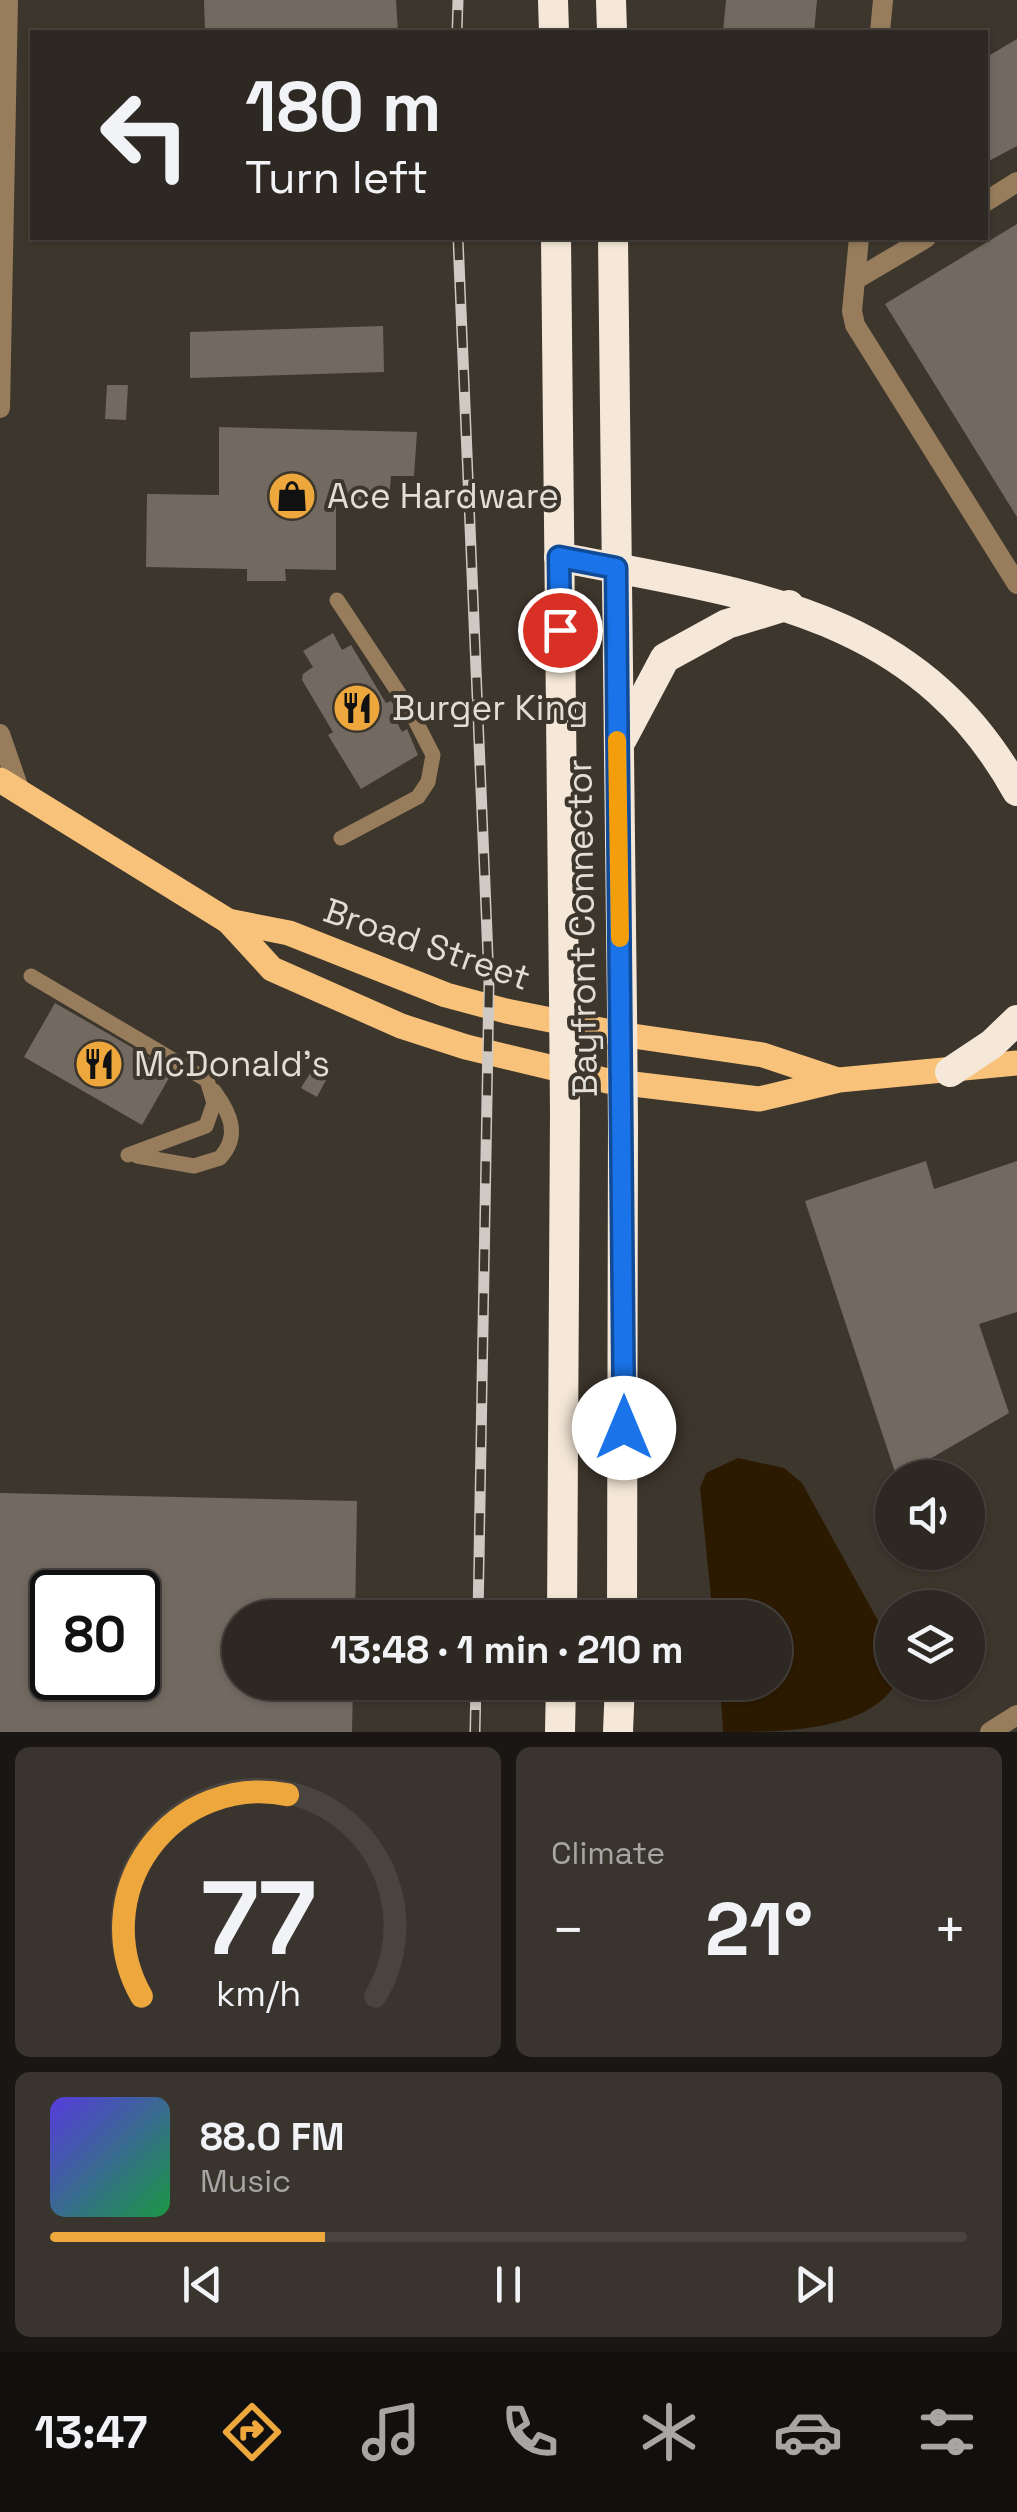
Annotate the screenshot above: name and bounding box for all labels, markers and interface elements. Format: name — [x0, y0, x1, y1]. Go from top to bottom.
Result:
text: 180 m — [245, 62, 442, 151]
icon: left — [80, 70, 210, 200]
text: Turn left — [245, 149, 428, 206]
shop icon: Ace Hardware — [266, 470, 318, 522]
place label: Ace Hardware — [327, 474, 559, 518]
pin — [518, 588, 603, 673]
icon: arrive — [533, 603, 588, 658]
restaurant icon: Burger King — [331, 682, 383, 734]
place label: Burger King — [392, 686, 588, 730]
street label: Bayfront Connector — [557, 759, 607, 1097]
street label: Broad Street — [318, 888, 536, 1000]
restaurant icon: McDonald's — [73, 1038, 125, 1090]
place label: McDonald's — [134, 1042, 330, 1086]
position arrow — [572, 1376, 676, 1480]
map controls — [875, 1460, 985, 1700]
button: sound — [875, 1460, 985, 1570]
speed limit sign: 80 — [30, 1570, 160, 1700]
button: layers — [875, 1590, 985, 1700]
text: 13:48 · 1 min · 210 m — [330, 1626, 684, 1674]
text: Climate — [551, 1833, 665, 1873]
text: 77 — [200, 1852, 316, 1984]
text: 21° — [705, 1881, 813, 1977]
text: − — [551, 1895, 585, 1965]
text: + — [933, 1895, 967, 1965]
text: km/h — [215, 1971, 301, 2016]
text: 88.0 FM — [200, 2113, 345, 2161]
text: Music — [200, 2161, 291, 2201]
icon: previous — [175, 2257, 230, 2312]
icon: pause — [481, 2257, 536, 2312]
icon: next — [787, 2257, 842, 2312]
icon: directions — [217, 2397, 287, 2467]
icon: music — [356, 2397, 426, 2467]
icon: phone — [495, 2397, 565, 2467]
icon: climate — [634, 2397, 704, 2467]
icon: car — [773, 2397, 843, 2467]
icon: filters — [912, 2397, 982, 2467]
text: 13:47 — [35, 2404, 147, 2461]

